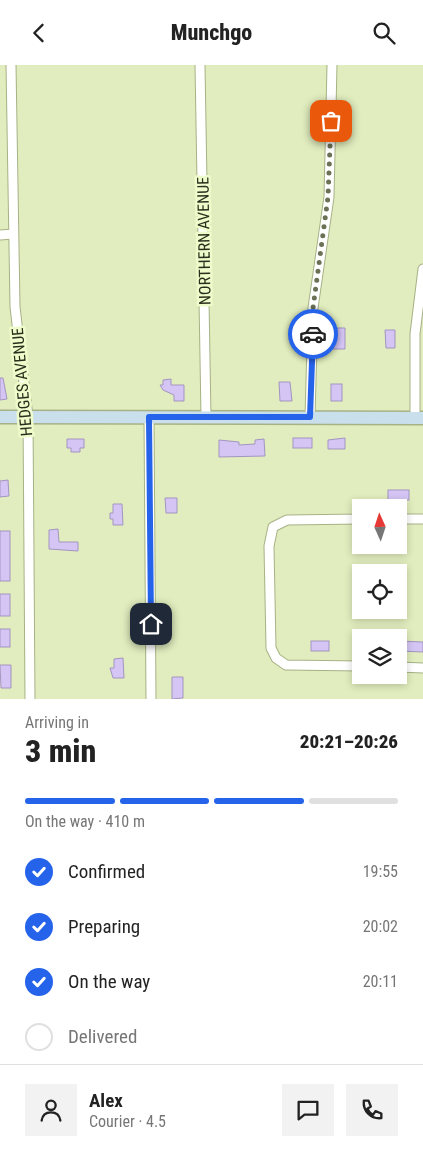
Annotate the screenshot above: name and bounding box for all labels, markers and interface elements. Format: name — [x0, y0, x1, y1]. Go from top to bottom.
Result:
icon: back — [25, 19, 53, 47]
icon: search — [370, 19, 398, 47]
text: Munchgo — [171, 20, 252, 45]
pin — [310, 100, 352, 142]
icon: bag — [317, 107, 345, 135]
street label: NORTHERN AVENUE — [193, 177, 215, 305]
courier — [288, 309, 338, 359]
icon: car — [299, 320, 327, 348]
street label: HEDGES AVENUE — [8, 327, 36, 437]
north arrow — [352, 499, 408, 554]
map controls — [352, 499, 407, 684]
button: locate — [352, 564, 407, 619]
pin — [130, 603, 172, 645]
icon: home — [137, 610, 165, 638]
button: layers — [352, 629, 407, 684]
text: Arriving in — [25, 713, 89, 732]
text: 20:21–20:26 — [300, 730, 398, 753]
text: 3 min — [25, 732, 96, 770]
text: On the way · 410 m — [25, 812, 145, 831]
icon: check — [25, 858, 53, 886]
text: Confirmed — [68, 860, 145, 883]
text: 19:55 — [363, 862, 398, 881]
icon: check — [25, 913, 53, 941]
text: Preparing — [68, 915, 140, 938]
text: 20:02 — [363, 917, 398, 936]
icon: check — [25, 968, 53, 996]
text: On the way — [68, 970, 150, 993]
text: 20:11 — [363, 972, 398, 991]
text: Delivered — [68, 1025, 137, 1048]
button: person — [25, 1084, 77, 1136]
button: chat — [282, 1084, 334, 1136]
button: phone — [346, 1084, 398, 1136]
text: Alex — [89, 1089, 123, 1112]
text: Courier · 4.5 — [89, 1112, 166, 1131]

